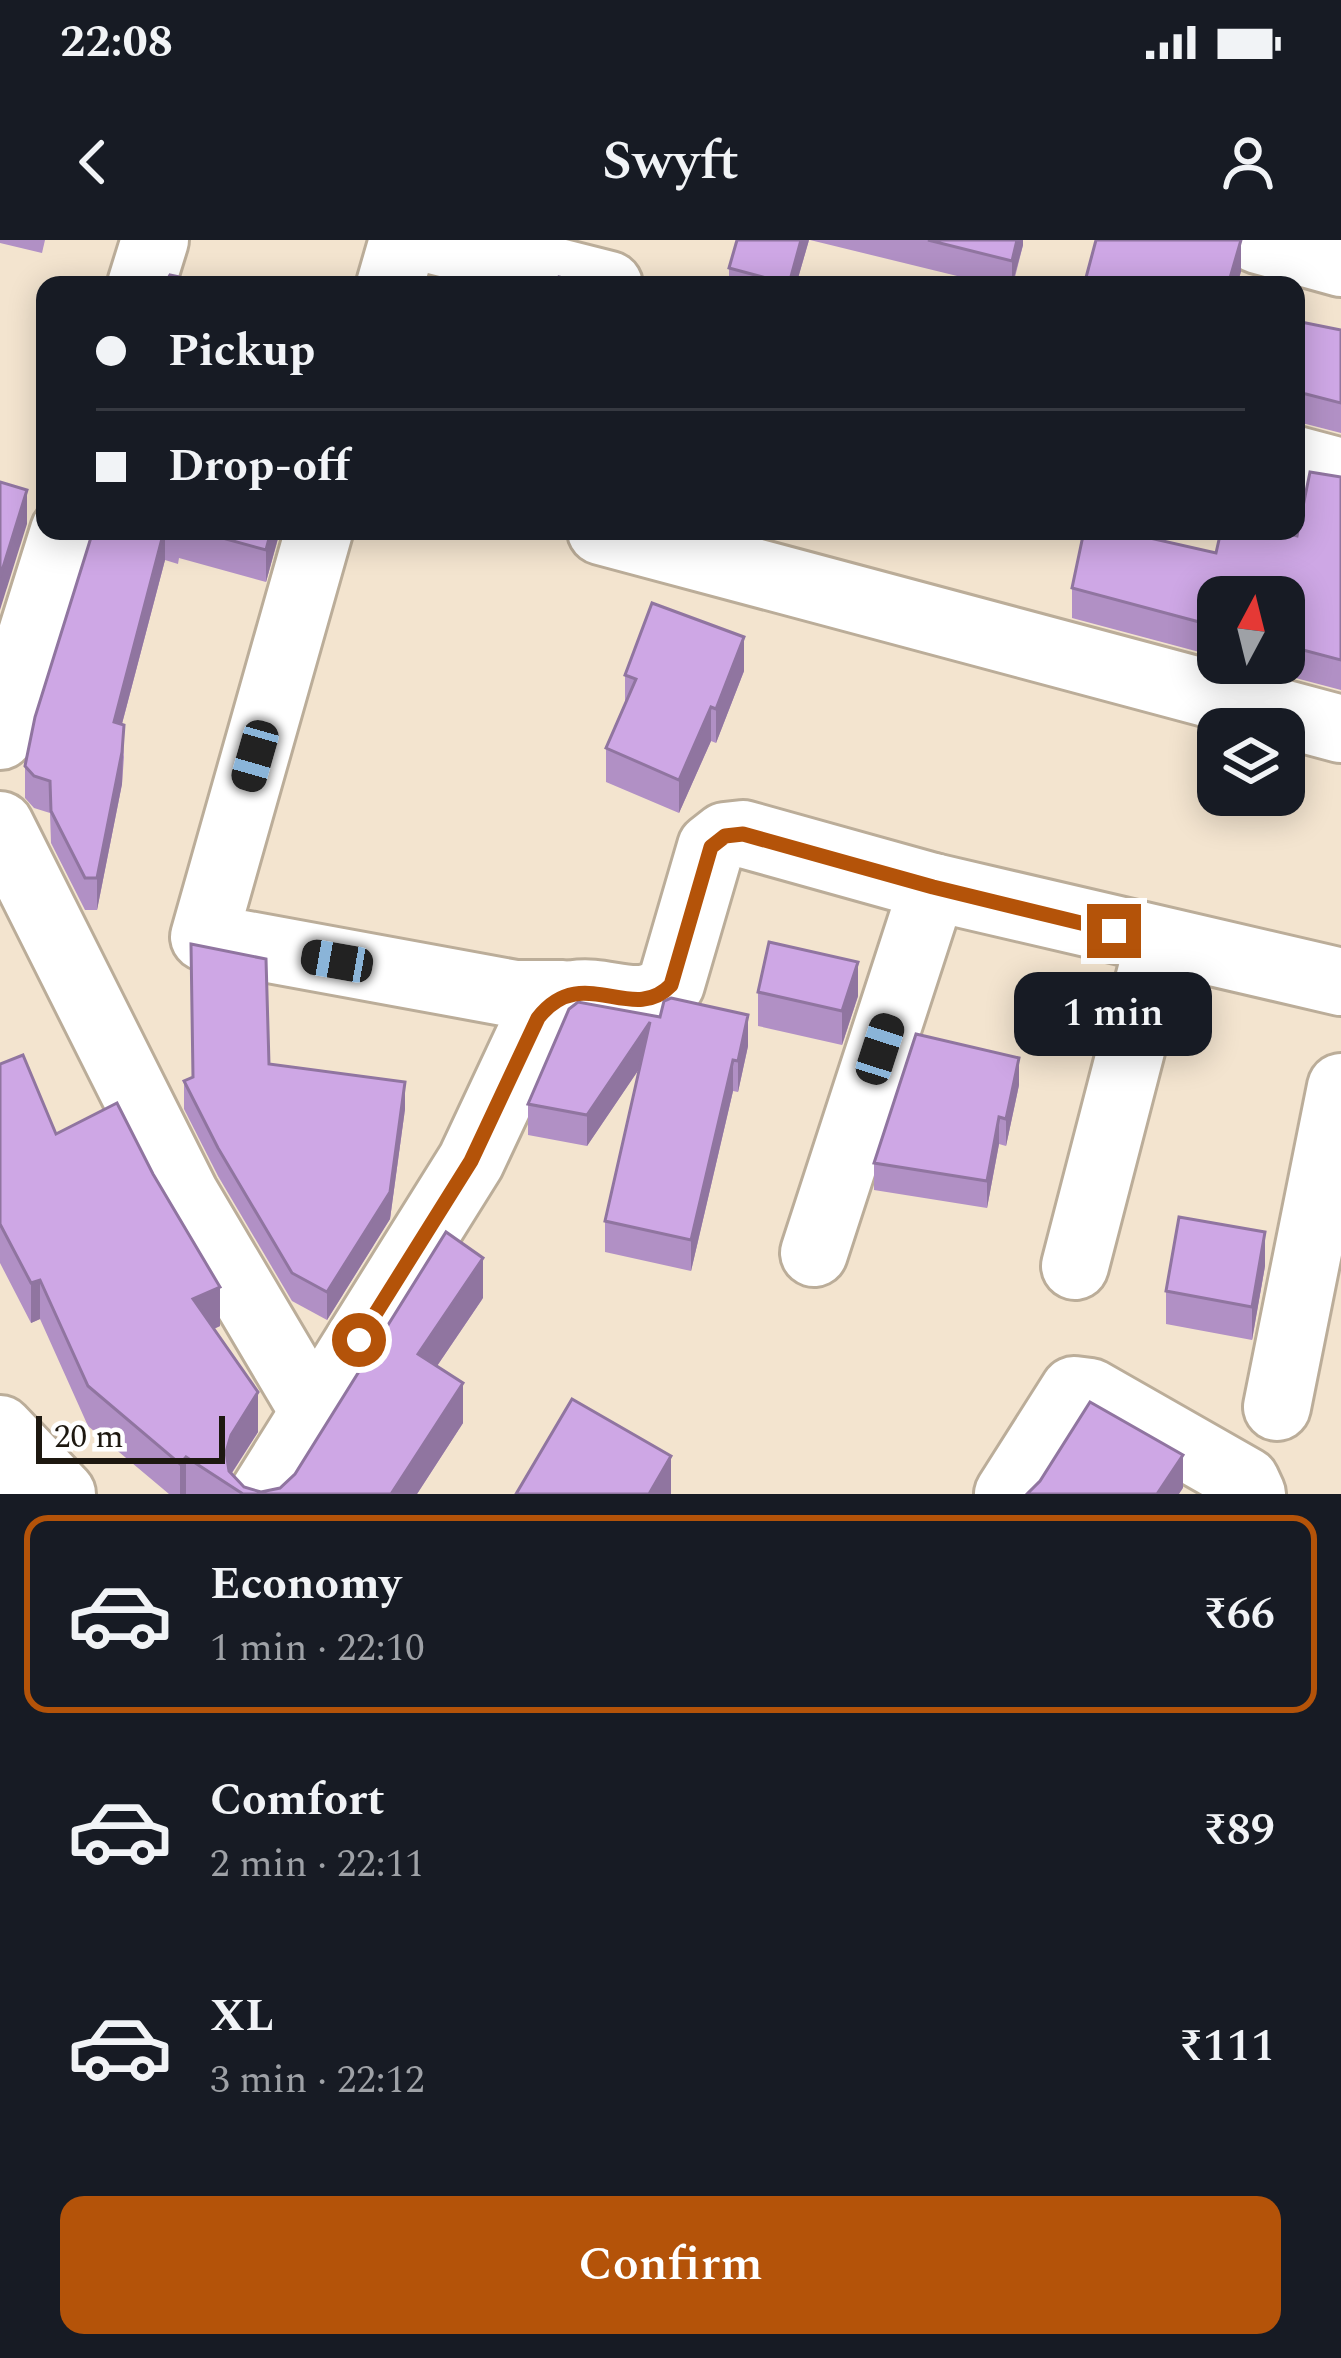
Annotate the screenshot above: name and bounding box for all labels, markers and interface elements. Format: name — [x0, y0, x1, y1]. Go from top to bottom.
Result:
text: 22:08 — [60, 8, 173, 77]
text: Swyft — [602, 121, 739, 203]
icon: back — [60, 129, 126, 195]
icon: person — [1215, 129, 1281, 195]
text: Pickup — [168, 317, 315, 386]
text: Drop-off — [168, 432, 350, 501]
north arrow — [1197, 576, 1305, 684]
map controls — [1197, 576, 1305, 816]
button: layers — [1197, 708, 1305, 816]
car — [228, 716, 282, 796]
route end — [1087, 904, 1141, 958]
car — [298, 937, 376, 985]
callout: 1 min — [1015, 973, 1213, 1057]
text: 1 min — [1062, 984, 1164, 1043]
car — [852, 1009, 908, 1089]
route start — [332, 1313, 386, 1367]
scale bar — [36, 1410, 225, 1463]
text: 20 m — [54, 1412, 124, 1462]
text: Economy — [210, 1550, 401, 1619]
icon: car — [66, 1560, 174, 1668]
text: ₹66 — [1203, 1580, 1275, 1649]
text: 1 min · 22:10 — [210, 1619, 425, 1678]
text: Comfort — [210, 1766, 385, 1835]
icon: car — [66, 1776, 174, 1884]
text: ₹89 — [1203, 1796, 1275, 1865]
text: 2 min · 22:11 — [210, 1835, 425, 1894]
text: XL — [210, 1982, 274, 2051]
icon: car — [66, 1992, 174, 2100]
text: ₹111 — [1179, 2012, 1275, 2081]
text: 3 min · 22:12 — [210, 2051, 425, 2110]
button: Confirm — [60, 2196, 1281, 2334]

